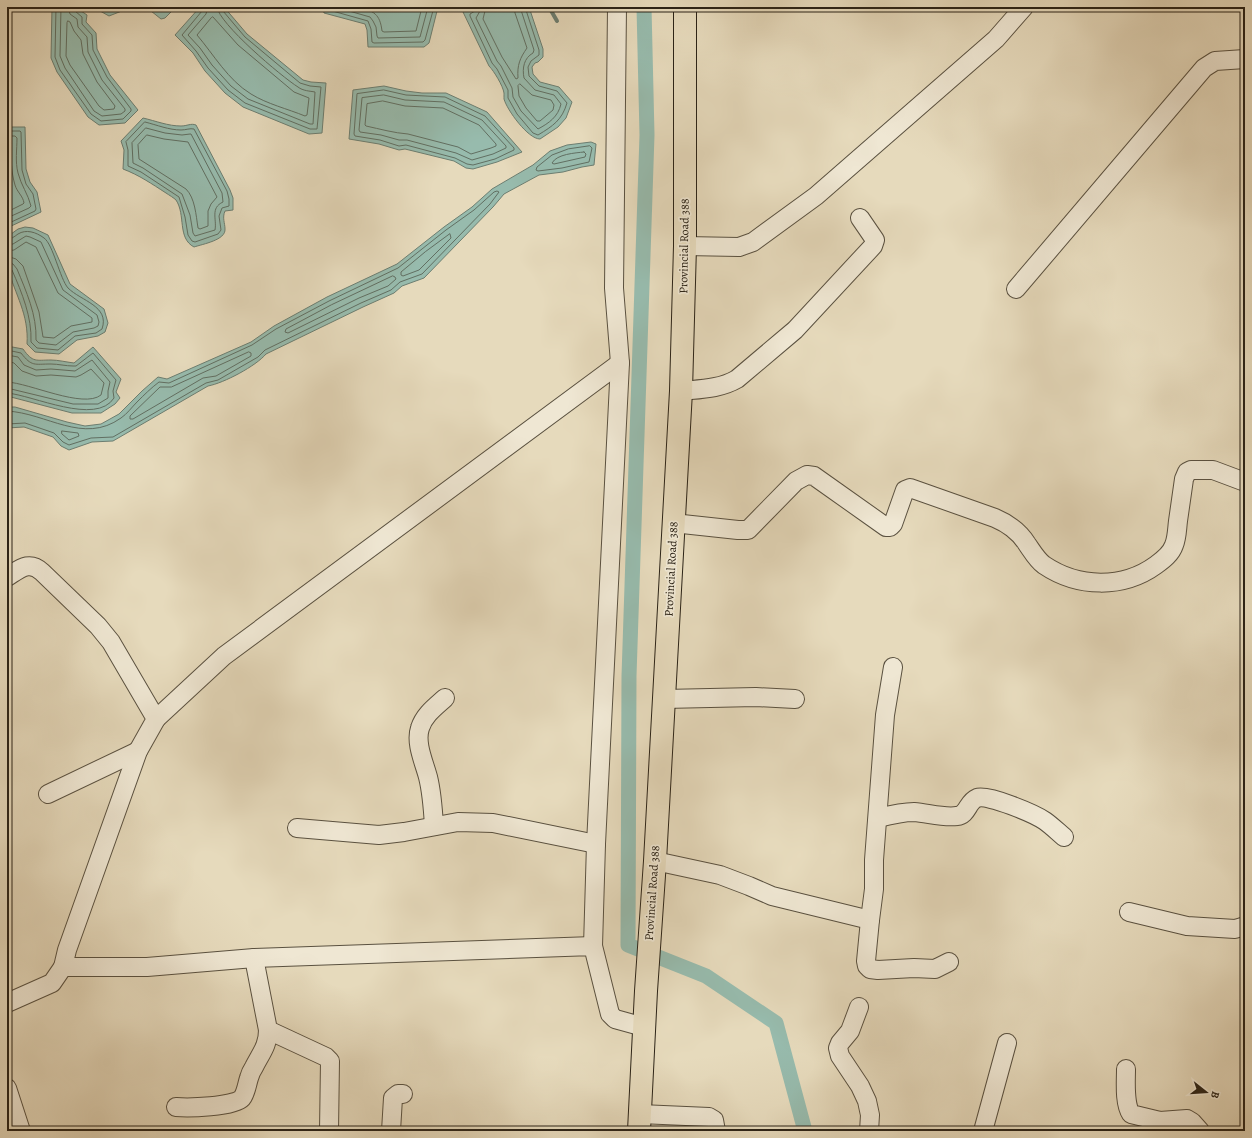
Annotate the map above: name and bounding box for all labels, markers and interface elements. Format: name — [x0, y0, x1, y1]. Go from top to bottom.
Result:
street label: Provincial Road 388 — [675, 198, 693, 294]
street label: Provincial Road 388 — [661, 521, 681, 617]
street label: Provincial Road 388 — [641, 845, 663, 941]
north arrow — [1186, 1072, 1226, 1112]
text: B — [1207, 1089, 1223, 1100]

